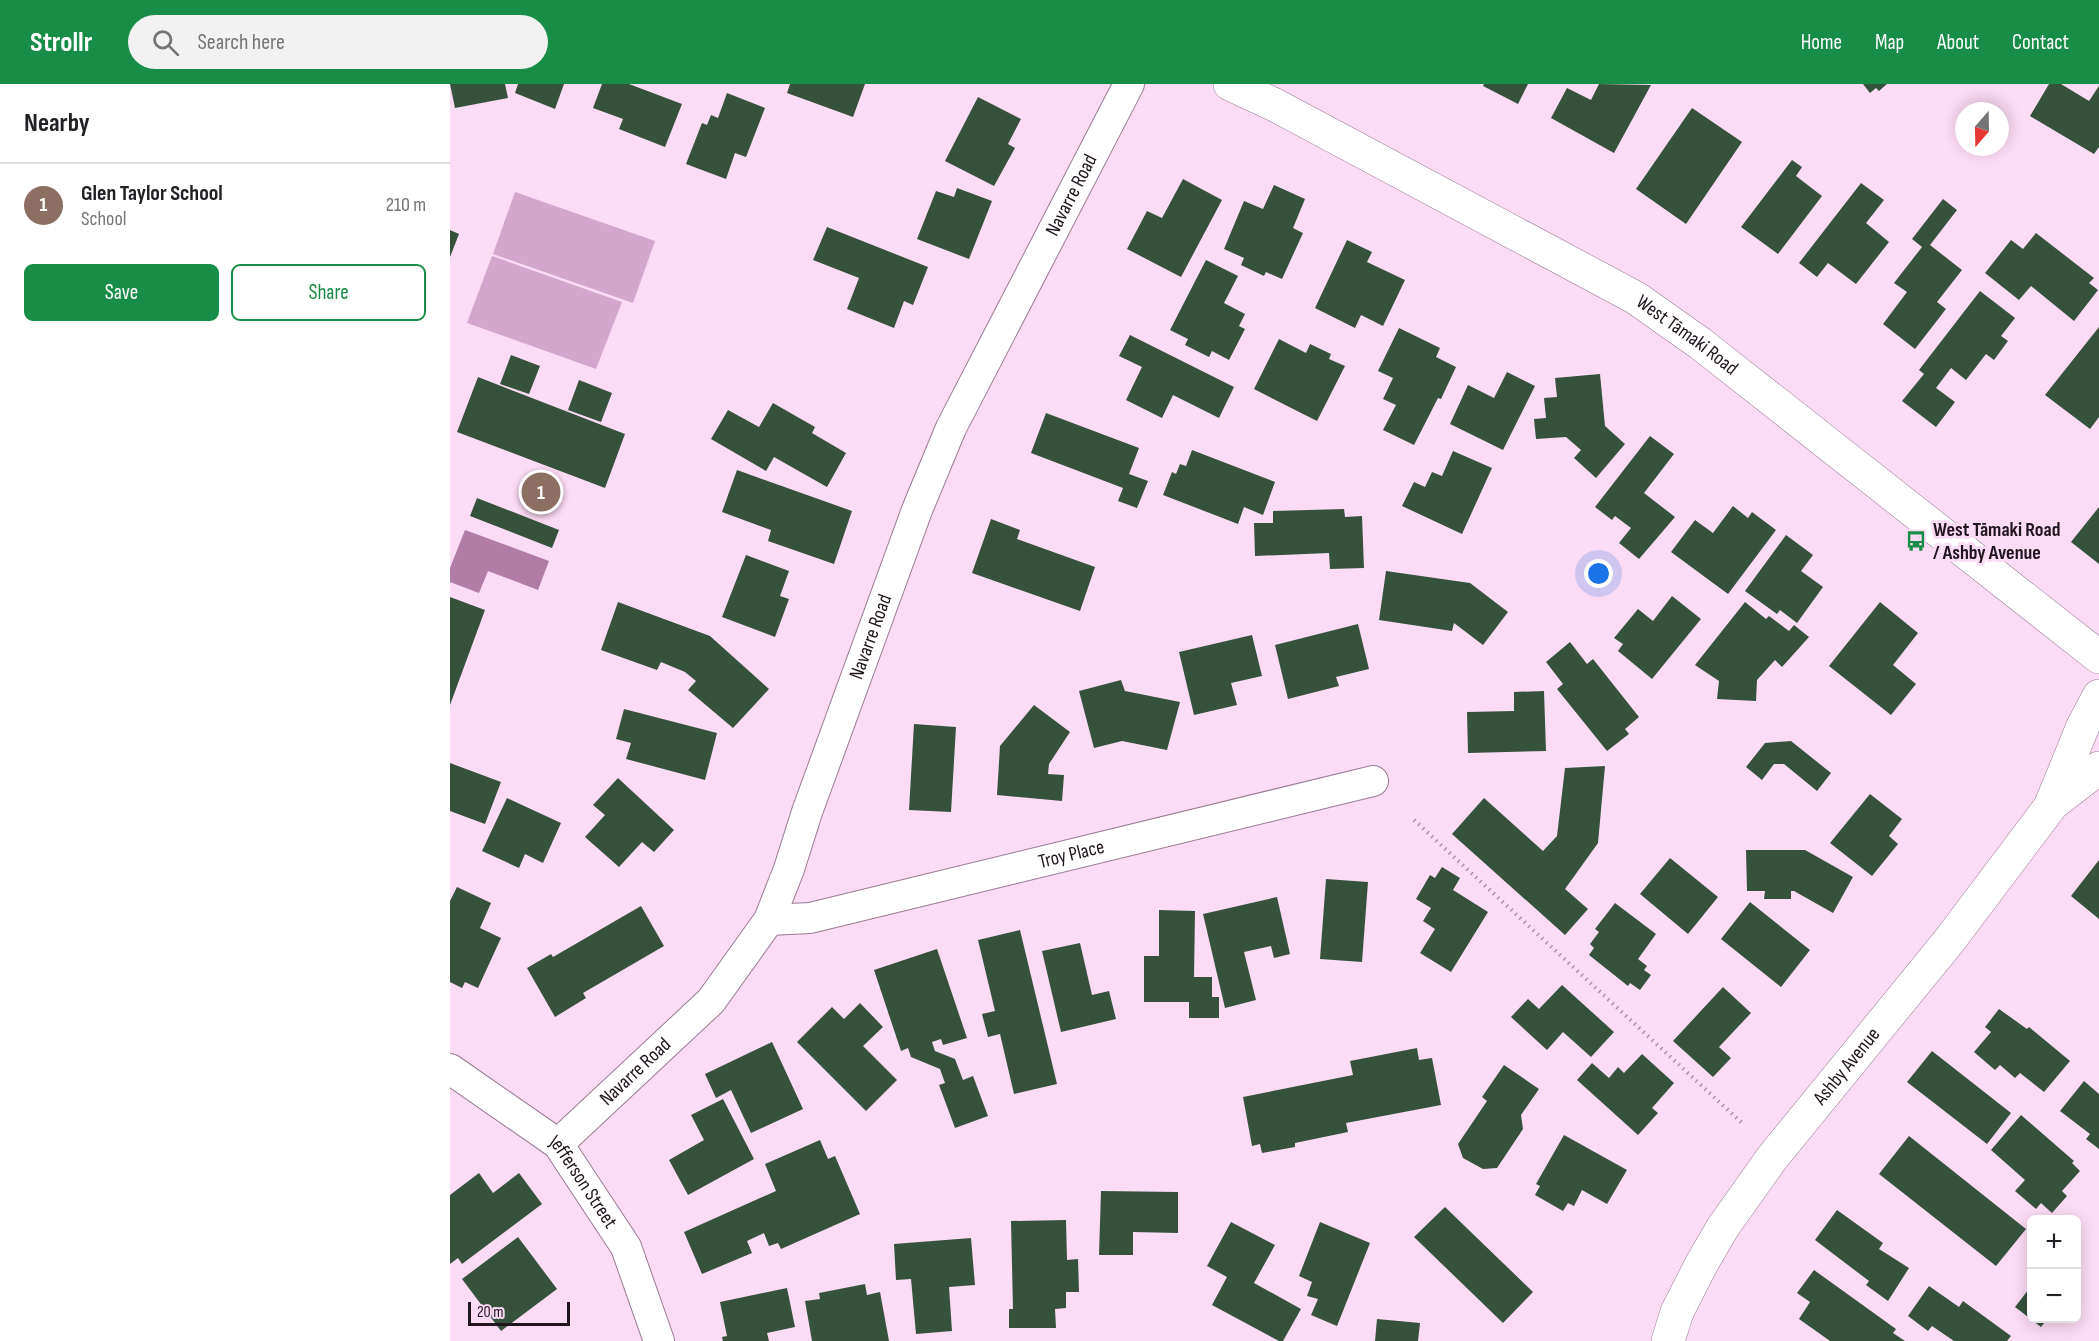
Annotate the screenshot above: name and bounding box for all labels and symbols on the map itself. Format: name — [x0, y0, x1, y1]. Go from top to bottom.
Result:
north arrow — [1955, 102, 2009, 156]
street label: Navarre Road — [1040, 150, 1103, 240]
street label: West Tāmaki Road — [1631, 290, 1743, 380]
pin: 1 — [522, 470, 560, 514]
place label: West Tāmaki Road / Ashby Avenue — [1933, 518, 2060, 565]
bus stop icon: West Tāmaki Road / Ashby Avenue — [1904, 529, 1928, 553]
your location — [1584, 559, 1613, 588]
street label: Navarre Road — [844, 591, 897, 683]
street label: Troy Place — [1036, 835, 1107, 874]
street label: Ashby Avenue — [1808, 1023, 1885, 1110]
street label: Navarre Road — [595, 1033, 676, 1111]
street label: Jefferson Street — [544, 1129, 622, 1233]
scale bar — [468, 1299, 570, 1326]

